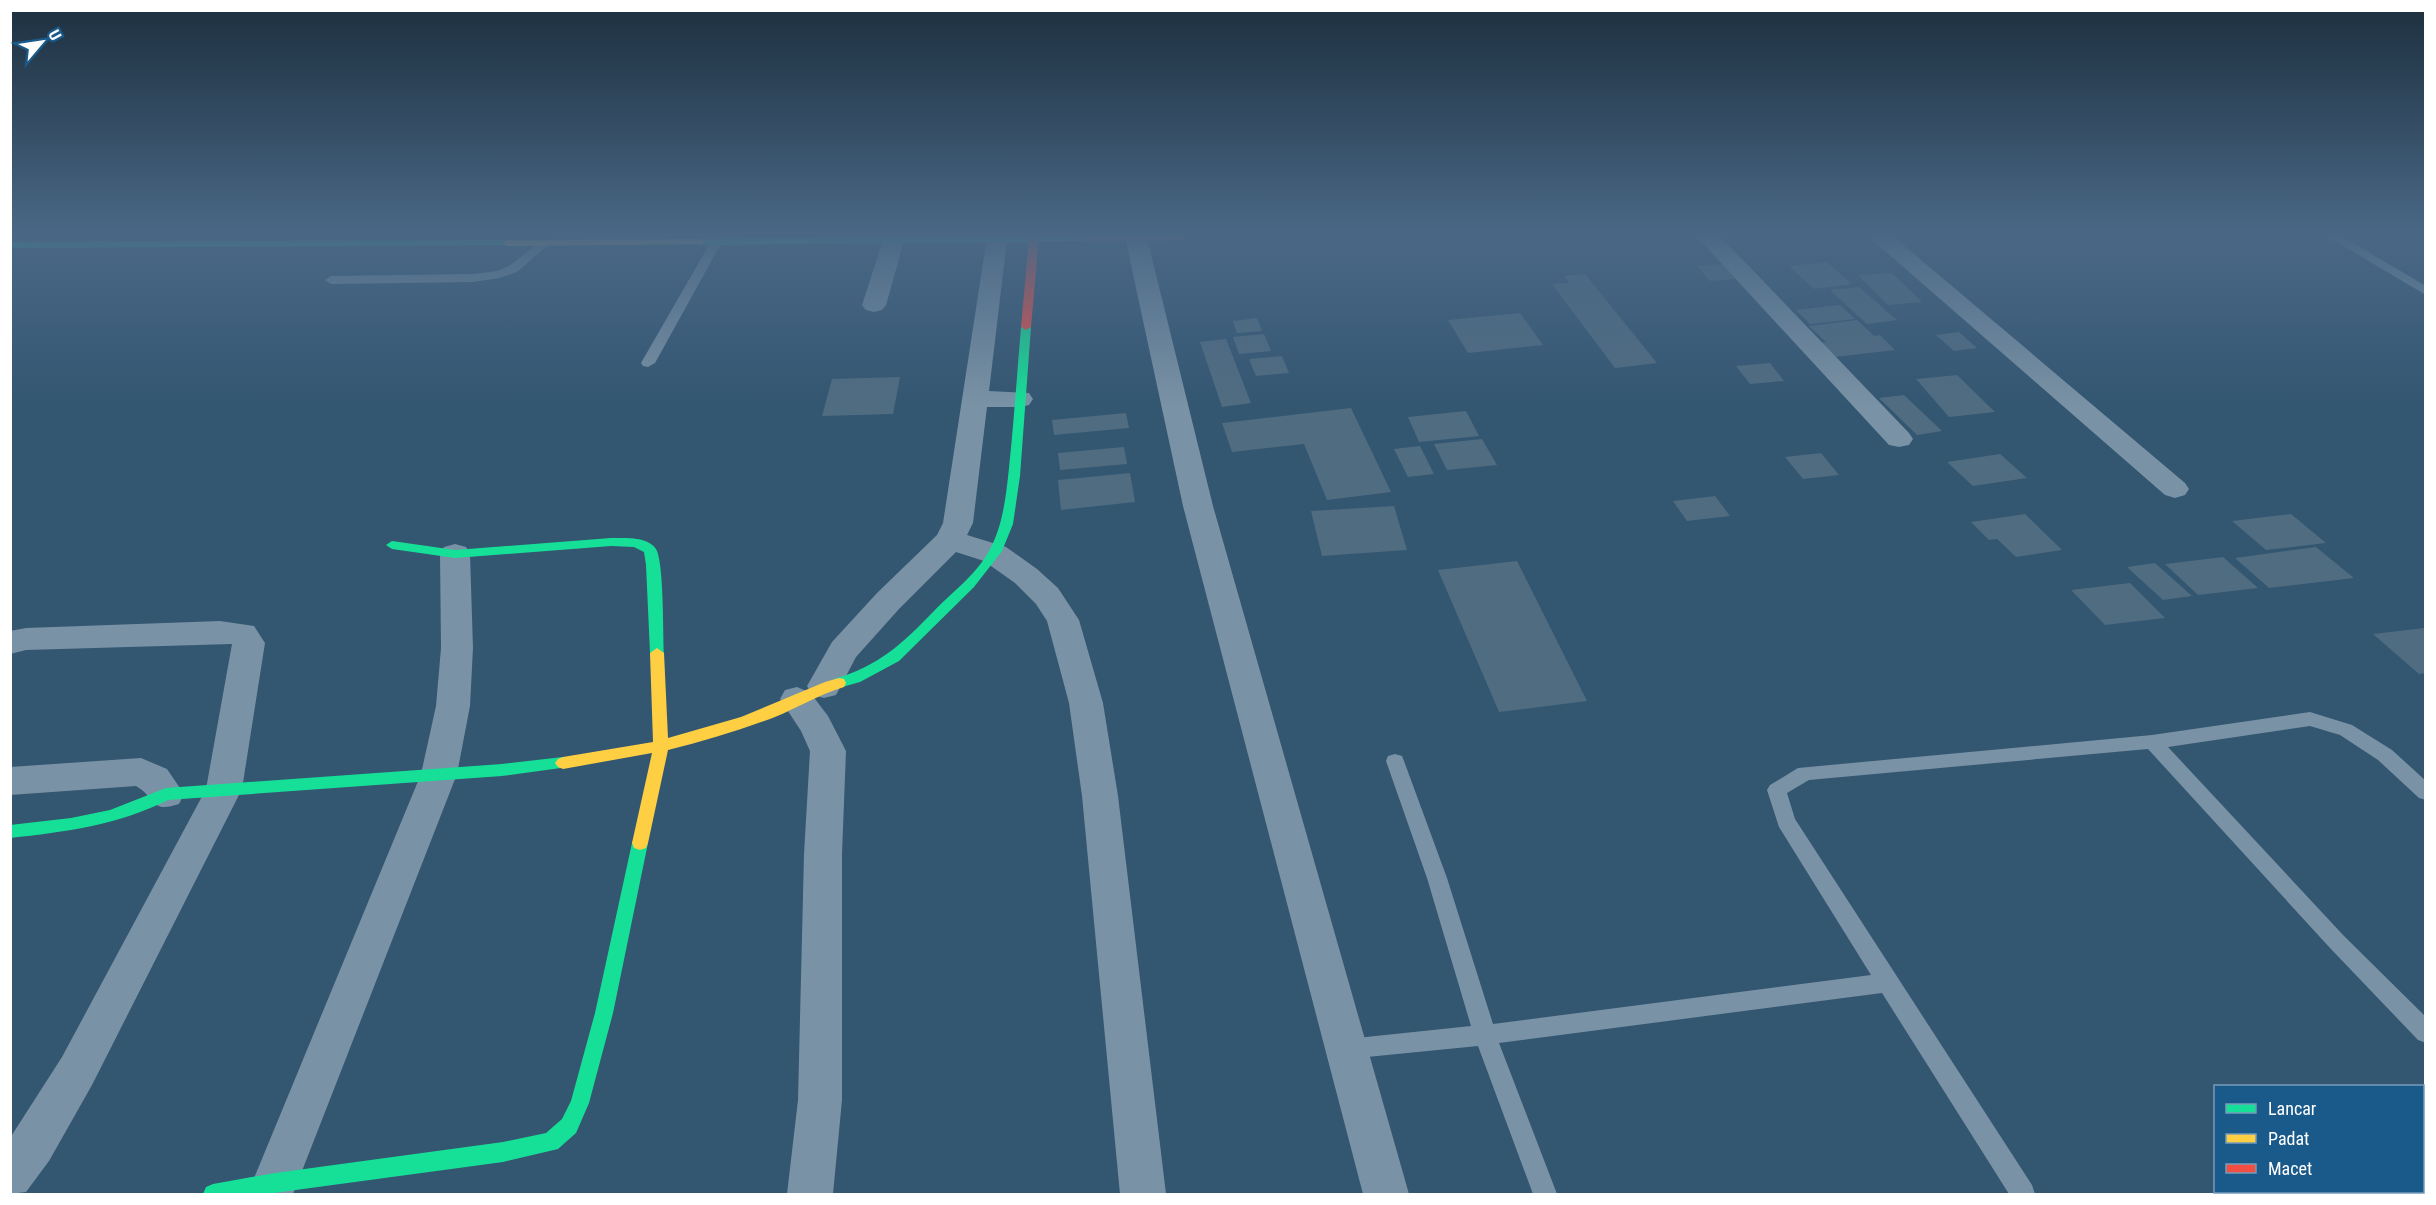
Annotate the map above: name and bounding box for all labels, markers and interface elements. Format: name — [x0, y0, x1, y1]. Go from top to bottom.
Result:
north arrow — [12, 12, 72, 72]
text: U — [44, 26, 65, 44]
legend — [2214, 1085, 2424, 1193]
text: Lancar — [2268, 1098, 2317, 1119]
text: Padat — [2268, 1128, 2309, 1149]
text: Macet — [2268, 1158, 2312, 1179]

